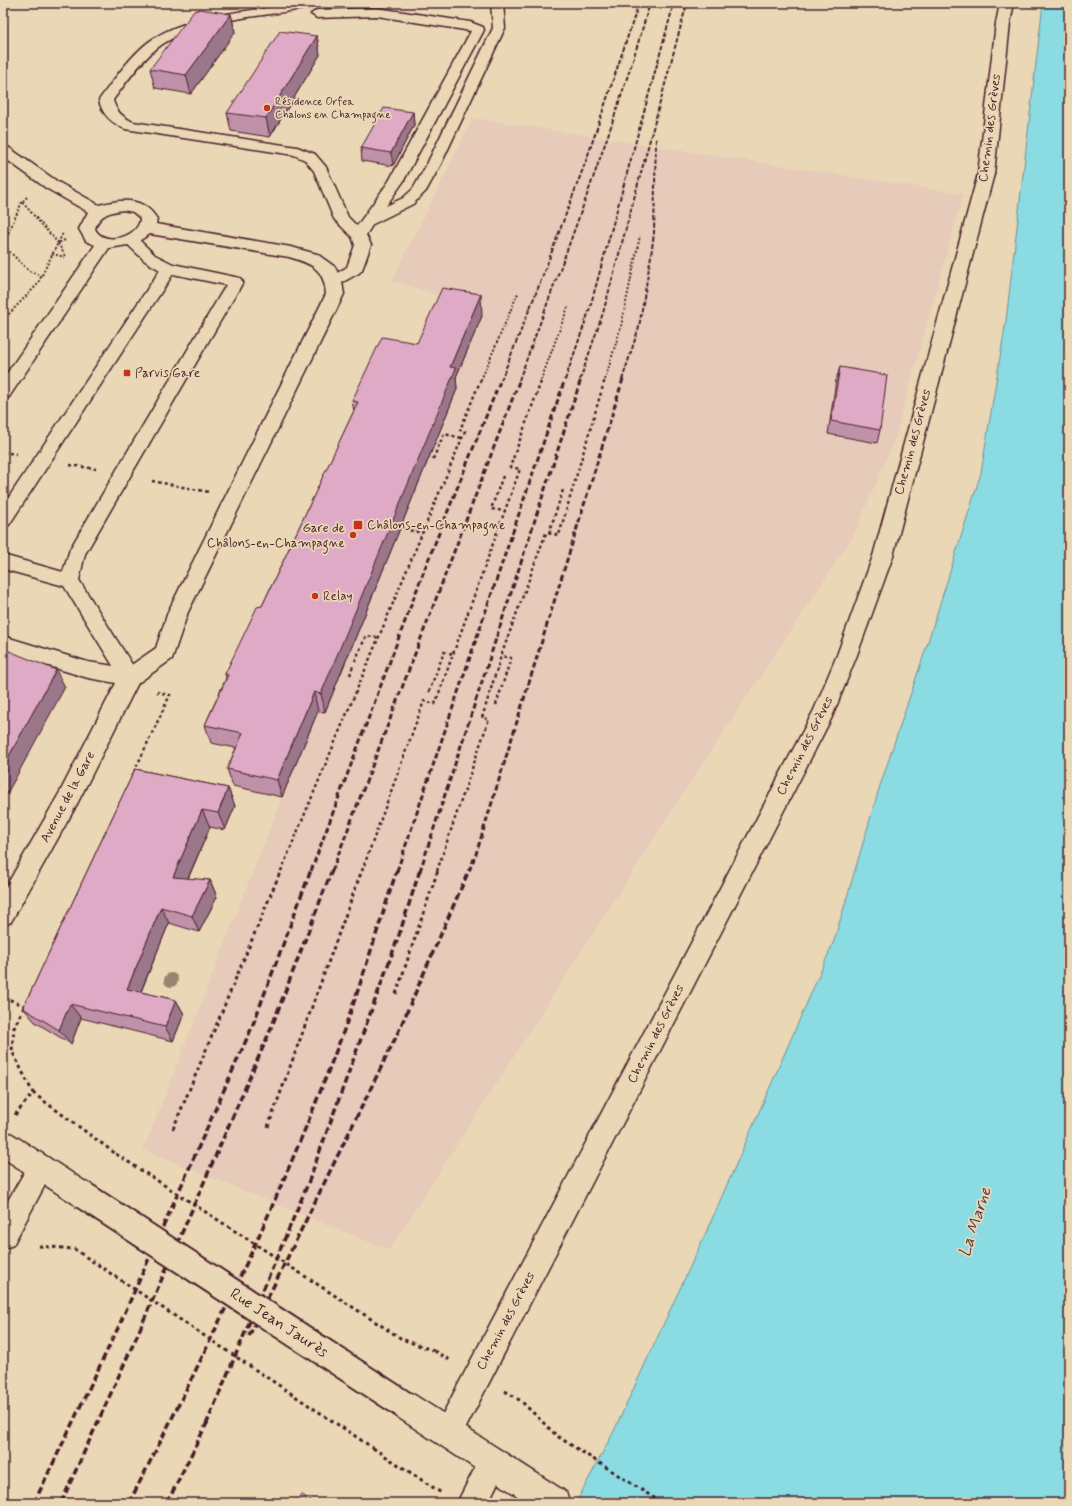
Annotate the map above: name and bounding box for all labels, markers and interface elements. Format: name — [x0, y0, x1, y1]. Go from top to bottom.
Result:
street label: Chemin des Grèves — [975, 73, 1005, 183]
place label: Résidence Orfea Chalons en Champagne — [275, 95, 391, 124]
marker: Résidence Orfea Chalons en Champagne — [262, 103, 272, 113]
place label: Parvis Gare — [135, 365, 200, 382]
marker: Parvis Gare — [122, 368, 132, 378]
street label: Chemin des Grèves — [891, 387, 935, 497]
place label: Châlons-en-Champagne — [367, 517, 505, 536]
marker: Châlons-en-Champagne — [352, 519, 364, 531]
place label: Gare de Châlons-en-Champagne — [207, 520, 345, 554]
marker: Gare de Châlons-en-Champagne — [348, 530, 358, 540]
place label: Relay — [323, 588, 353, 605]
marker: Relay — [310, 591, 320, 601]
street label: Chemin des Grèves — [773, 693, 837, 798]
street label: Avenue de la Gare — [37, 748, 99, 846]
street label: Chemin des Grèves — [624, 981, 688, 1086]
water label: La Marne — [953, 1183, 997, 1260]
street label: Chemin des Grèves — [473, 1269, 539, 1373]
street label: Rue Jean Jaurès — [226, 1283, 332, 1363]

